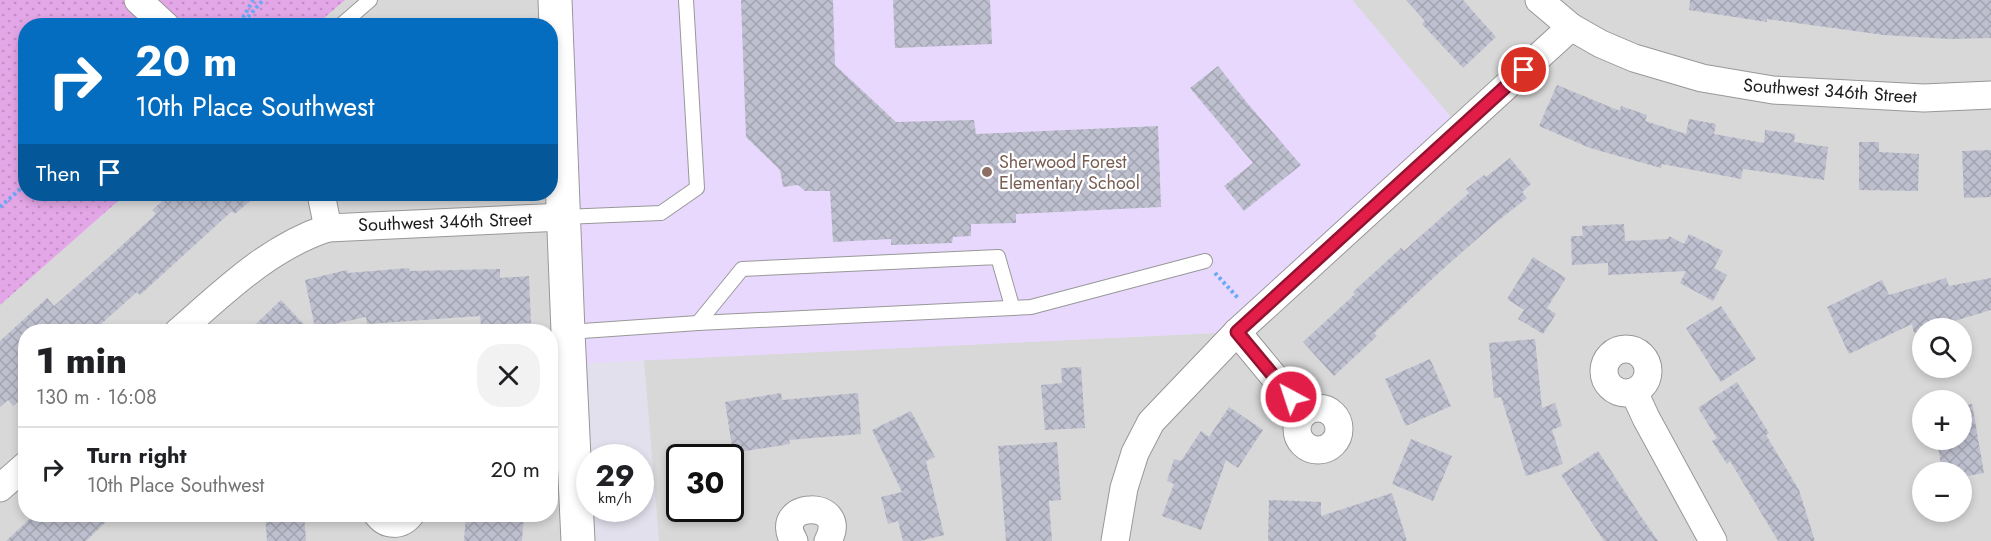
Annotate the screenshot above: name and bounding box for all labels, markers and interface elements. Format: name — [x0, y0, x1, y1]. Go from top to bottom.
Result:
text: 20 m — [135, 31, 237, 92]
icon: right — [36, 42, 114, 120]
pin — [1498, 44, 1549, 95]
icon: arrive — [1507, 53, 1540, 86]
street label: Southwest 346th Street — [1742, 72, 1918, 110]
text: 10th Place Southwest — [135, 87, 374, 126]
place label: Sherwood Forest Elementary School — [999, 149, 1140, 196]
icon: arrive — [93, 156, 126, 189]
text: Then — [36, 157, 81, 189]
marker: Sherwood Forest Elementary School — [980, 165, 994, 179]
street label: Southwest 346th Street — [358, 206, 533, 238]
map controls — [1912, 318, 1972, 522]
button: search — [1912, 318, 1972, 378]
text: 1 min — [36, 334, 127, 386]
button: close — [477, 344, 540, 407]
position arrow — [1259, 365, 1323, 429]
text: 130 m · 16:08 — [36, 383, 157, 412]
button: + — [1912, 390, 1972, 450]
text: Turn right — [87, 439, 187, 471]
speed limit sign: 30 — [666, 444, 744, 522]
icon: right — [36, 453, 69, 486]
text: 20 m — [491, 453, 540, 485]
text: 29 — [595, 454, 635, 497]
button: − — [1912, 462, 1972, 522]
text: 10th Place Southwest — [87, 471, 264, 500]
text: km/h — [598, 487, 632, 509]

